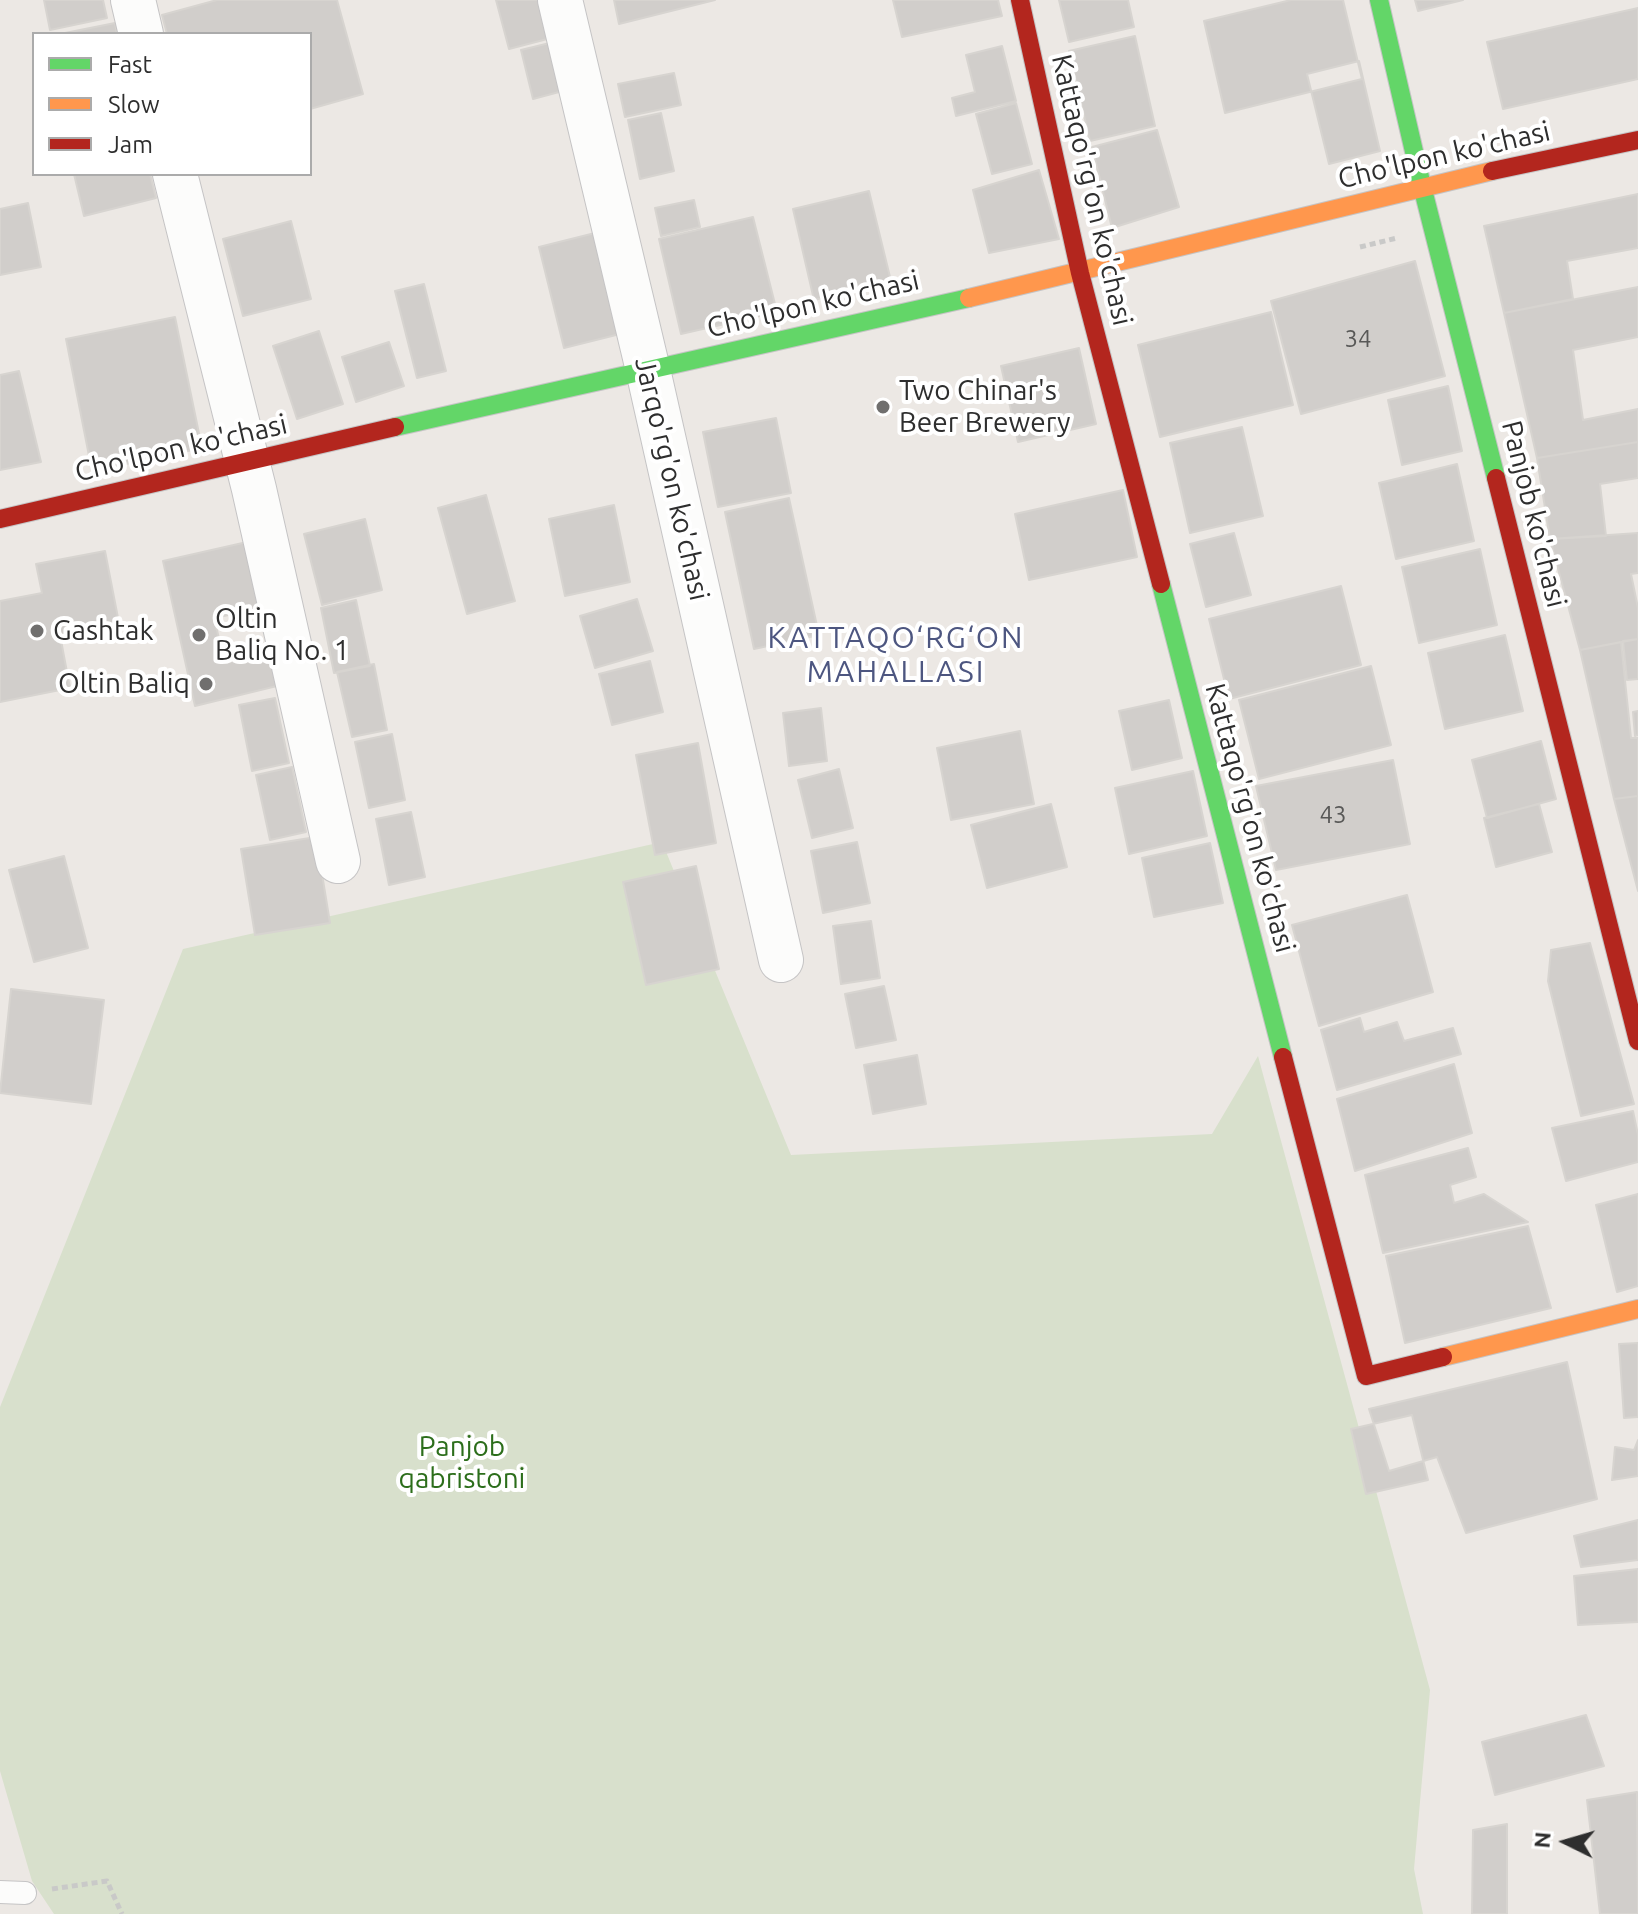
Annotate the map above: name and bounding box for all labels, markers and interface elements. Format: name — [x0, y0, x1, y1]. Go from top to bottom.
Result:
legend — [32, 32, 312, 176]
text: Fast — [108, 51, 152, 78]
street label: Kattaqo'rg'on ko'chasi — [1044, 51, 1140, 329]
text: Slow — [108, 91, 160, 118]
street label: Cho'lpon ko'chasi — [1335, 114, 1553, 196]
text: Jam — [108, 131, 153, 158]
street label: Cho'lpon ko'chasi — [704, 263, 922, 345]
house number: 34 — [1344, 325, 1372, 353]
street label: Jarqo'rg'on ko'chasi — [628, 354, 716, 604]
place label: Two Chinar's Beer Brewery — [899, 374, 1070, 440]
marker: Two Chinar's Beer Brewery — [874, 398, 892, 416]
street label: Cho'lpon ko'chasi — [72, 407, 290, 489]
street label: Panjob ko'chasi — [1495, 417, 1573, 611]
place label: Oltin Baliq No. 1 — [215, 602, 349, 668]
place label: Gashtak — [53, 614, 154, 648]
district label: KATTAQO‘RG‘ON MAHALLASI — [768, 620, 1024, 690]
marker: Gashtak — [28, 622, 46, 640]
marker: Oltin Baliq No. 1 — [190, 626, 208, 644]
place label: Oltin Baliq — [58, 667, 190, 701]
marker: Oltin Baliq — [197, 675, 215, 693]
street label: Kattaqo'rg'on ko'chasi — [1198, 680, 1302, 956]
house number: 43 — [1319, 801, 1347, 829]
park label: Panjob qabristoni — [399, 1430, 525, 1496]
north arrow — [1526, 1802, 1606, 1882]
text: N — [1528, 1831, 1555, 1849]

